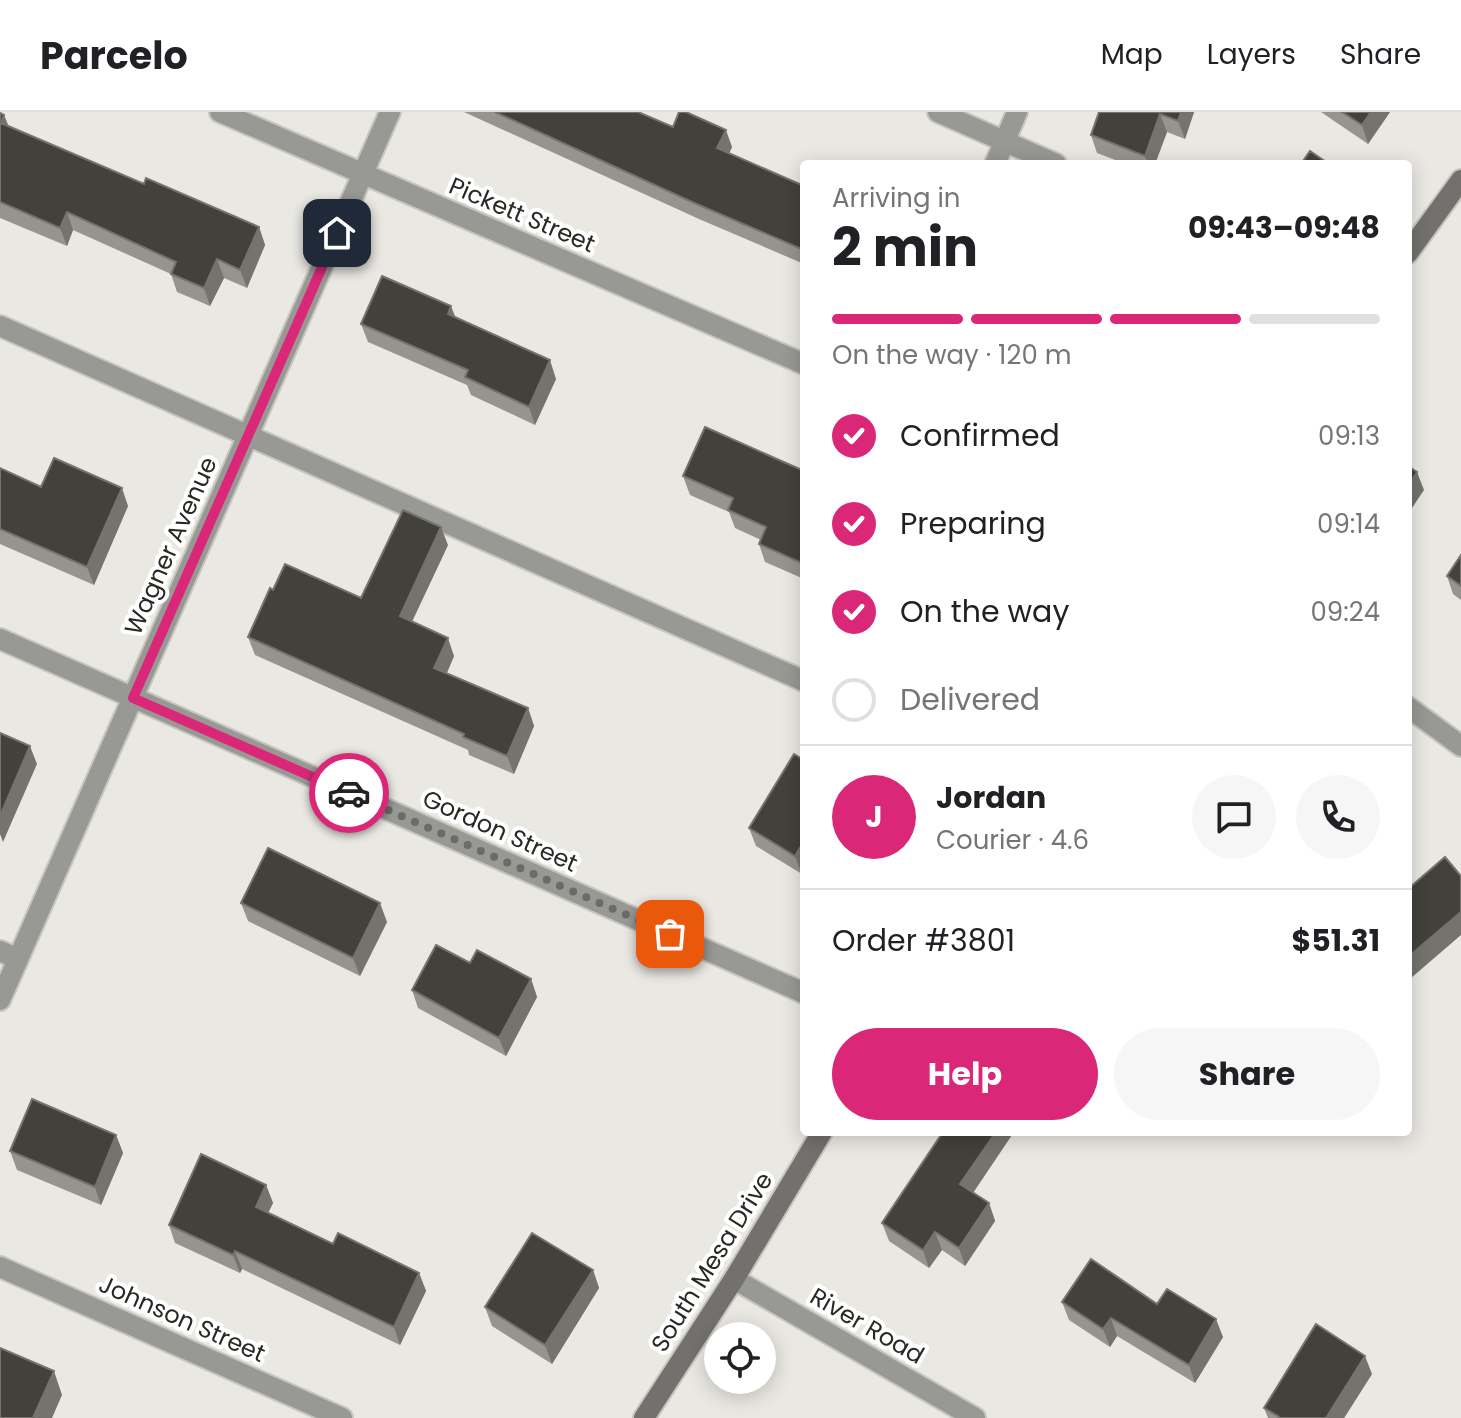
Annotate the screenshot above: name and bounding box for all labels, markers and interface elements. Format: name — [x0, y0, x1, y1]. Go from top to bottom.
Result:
text: Parcelo — [40, 29, 188, 82]
text: Map — [1101, 35, 1163, 74]
text: Layers — [1207, 35, 1296, 74]
text: Share — [1340, 35, 1421, 74]
street label: Pickett Street — [444, 169, 600, 260]
text: Arriving in — [832, 180, 961, 216]
pin — [303, 199, 371, 267]
text: 09:43–09:48 — [1188, 206, 1380, 249]
icon: home — [315, 211, 359, 255]
text: 2 min — [832, 211, 978, 284]
text: On the way · 120 m — [832, 337, 1071, 373]
icon: check — [832, 414, 876, 458]
text: Confirmed — [900, 414, 1060, 457]
text: 09:13 — [1318, 418, 1380, 454]
street label: Wagner Avenue — [117, 452, 225, 640]
icon: check — [832, 502, 876, 546]
text: Preparing — [900, 502, 1046, 545]
text: 09:14 — [1317, 506, 1380, 542]
icon: check — [832, 590, 876, 634]
text: On the way — [900, 590, 1069, 633]
text: 09:24 — [1310, 594, 1380, 630]
text: Delivered — [900, 678, 1040, 721]
courier — [309, 753, 389, 833]
icon: car — [327, 771, 371, 815]
button: chat — [1192, 775, 1276, 859]
button: phone — [1296, 775, 1380, 859]
text: Jordan — [936, 776, 1046, 819]
street label: Gordon Street — [417, 782, 583, 879]
text: J — [865, 795, 883, 838]
text: Courier · 4.6 — [936, 822, 1089, 858]
pin — [636, 900, 704, 968]
icon: bag — [648, 912, 692, 956]
text: Order #3801 — [832, 919, 1015, 962]
text: $51.31 — [1292, 919, 1380, 962]
button: Help — [832, 1028, 1098, 1120]
button: Share — [1114, 1028, 1380, 1120]
street label: South Mesa Drive — [643, 1166, 780, 1358]
street label: Johnson Street — [94, 1267, 271, 1370]
street label: River Road — [804, 1280, 930, 1372]
map controls — [704, 1322, 776, 1394]
button: locate — [704, 1322, 776, 1394]

